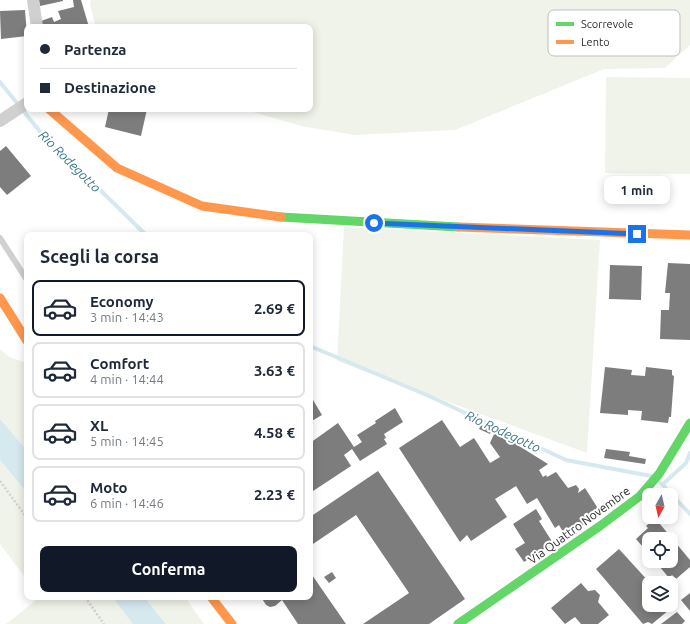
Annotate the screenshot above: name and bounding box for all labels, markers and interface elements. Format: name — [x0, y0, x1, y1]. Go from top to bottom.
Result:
legend — [548, 10, 680, 56]
text: Scorrevole — [581, 18, 633, 30]
text: Lento — [581, 36, 610, 48]
text: Partenza — [64, 41, 127, 58]
text: Destinazione — [64, 79, 156, 96]
water label: Rio Rodegotto — [36, 127, 104, 195]
callout: 1 min — [604, 176, 670, 204]
text: 1 min — [621, 183, 653, 197]
route start — [365, 214, 383, 232]
route end — [628, 225, 646, 243]
text: Scegli la corsa — [40, 246, 159, 266]
icon: car — [42, 290, 78, 326]
text: Economy — [90, 293, 154, 310]
text: 2.69 € — [254, 300, 295, 317]
text: 3 min · 14:43 — [90, 310, 164, 324]
icon: car — [42, 352, 78, 388]
text: Comfort — [90, 355, 149, 372]
text: 3.63 € — [254, 362, 295, 379]
text: 4 min · 14:44 — [90, 372, 164, 386]
water label: Rio Rodegotto — [463, 408, 543, 454]
icon: car — [42, 414, 78, 450]
text: XL — [90, 417, 108, 434]
text: 4.58 € — [254, 424, 295, 441]
text: 5 min · 14:45 — [90, 434, 164, 448]
icon: car — [42, 476, 78, 512]
text: Moto — [90, 479, 128, 496]
street label: Via Quattro Novembre — [526, 484, 632, 566]
text: 2.23 € — [254, 486, 295, 503]
north arrow — [642, 488, 678, 524]
map controls — [642, 488, 678, 612]
text: 6 min · 14:46 — [90, 496, 164, 510]
button: locate — [642, 532, 678, 568]
button: Conferma — [40, 546, 297, 592]
button: layers — [642, 576, 678, 612]

